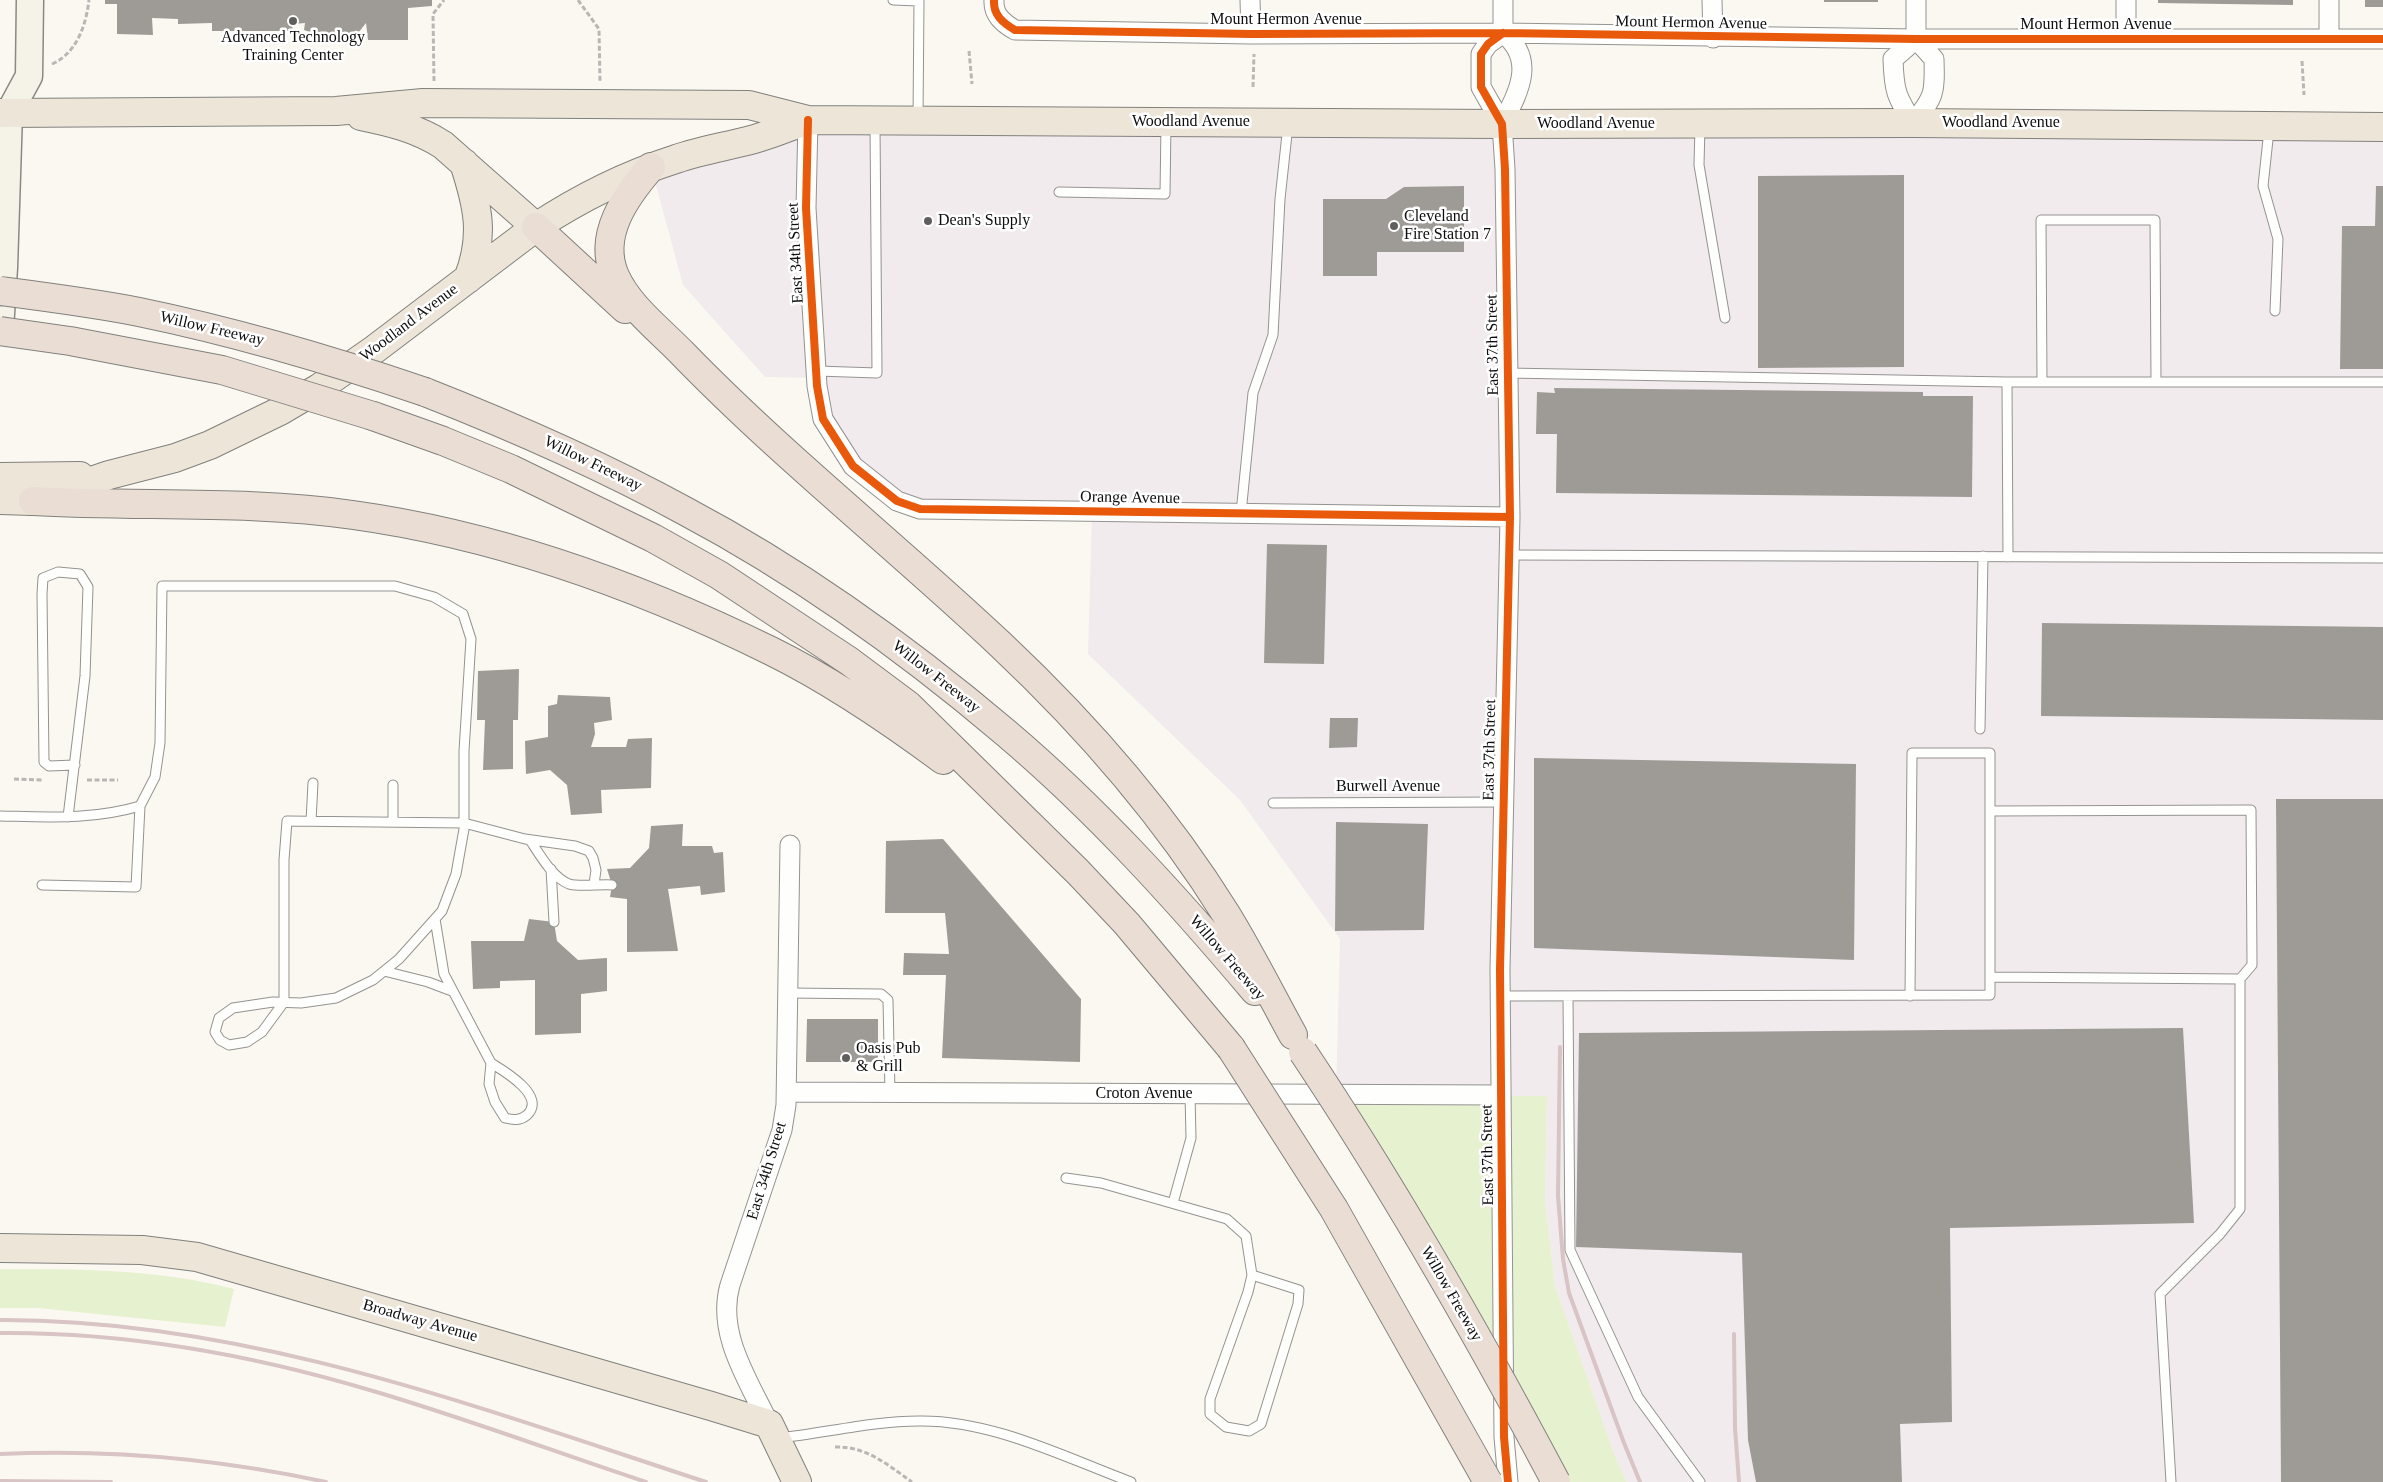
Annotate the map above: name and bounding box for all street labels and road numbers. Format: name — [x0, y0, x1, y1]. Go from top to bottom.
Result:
street label: Mount Hermon Avenue — [1210, 10, 1362, 30]
street label: Mount Hermon Avenue — [1615, 12, 1767, 34]
street label: Mount Hermon Avenue — [2020, 15, 2172, 35]
street label: Woodland Avenue — [1132, 112, 1250, 132]
street label: Woodland Avenue — [1942, 113, 2060, 133]
street label: Woodland Avenue — [1537, 114, 1655, 134]
street label: East 34th Street — [784, 202, 808, 304]
street label: Woodland Avenue — [356, 280, 462, 366]
street label: East 37th Street — [1483, 294, 1503, 396]
street label: Willow Freeway — [158, 308, 266, 350]
street label: Willow Freeway — [541, 432, 645, 496]
street label: Orange Avenue — [1080, 488, 1180, 508]
street label: Willow Freeway — [888, 637, 984, 717]
street label: East 37th Street — [1480, 699, 1500, 801]
street label: Burwell Avenue — [1336, 777, 1440, 797]
street label: Willow Freeway — [1185, 912, 1269, 1004]
street label: Croton Avenue — [1095, 1084, 1193, 1104]
street label: East 37th Street — [1478, 1104, 1498, 1206]
street label: East 34th Street — [743, 1120, 791, 1222]
street label: Willow Freeway — [1416, 1243, 1486, 1345]
street label: Broadway Avenue — [360, 1295, 480, 1347]

